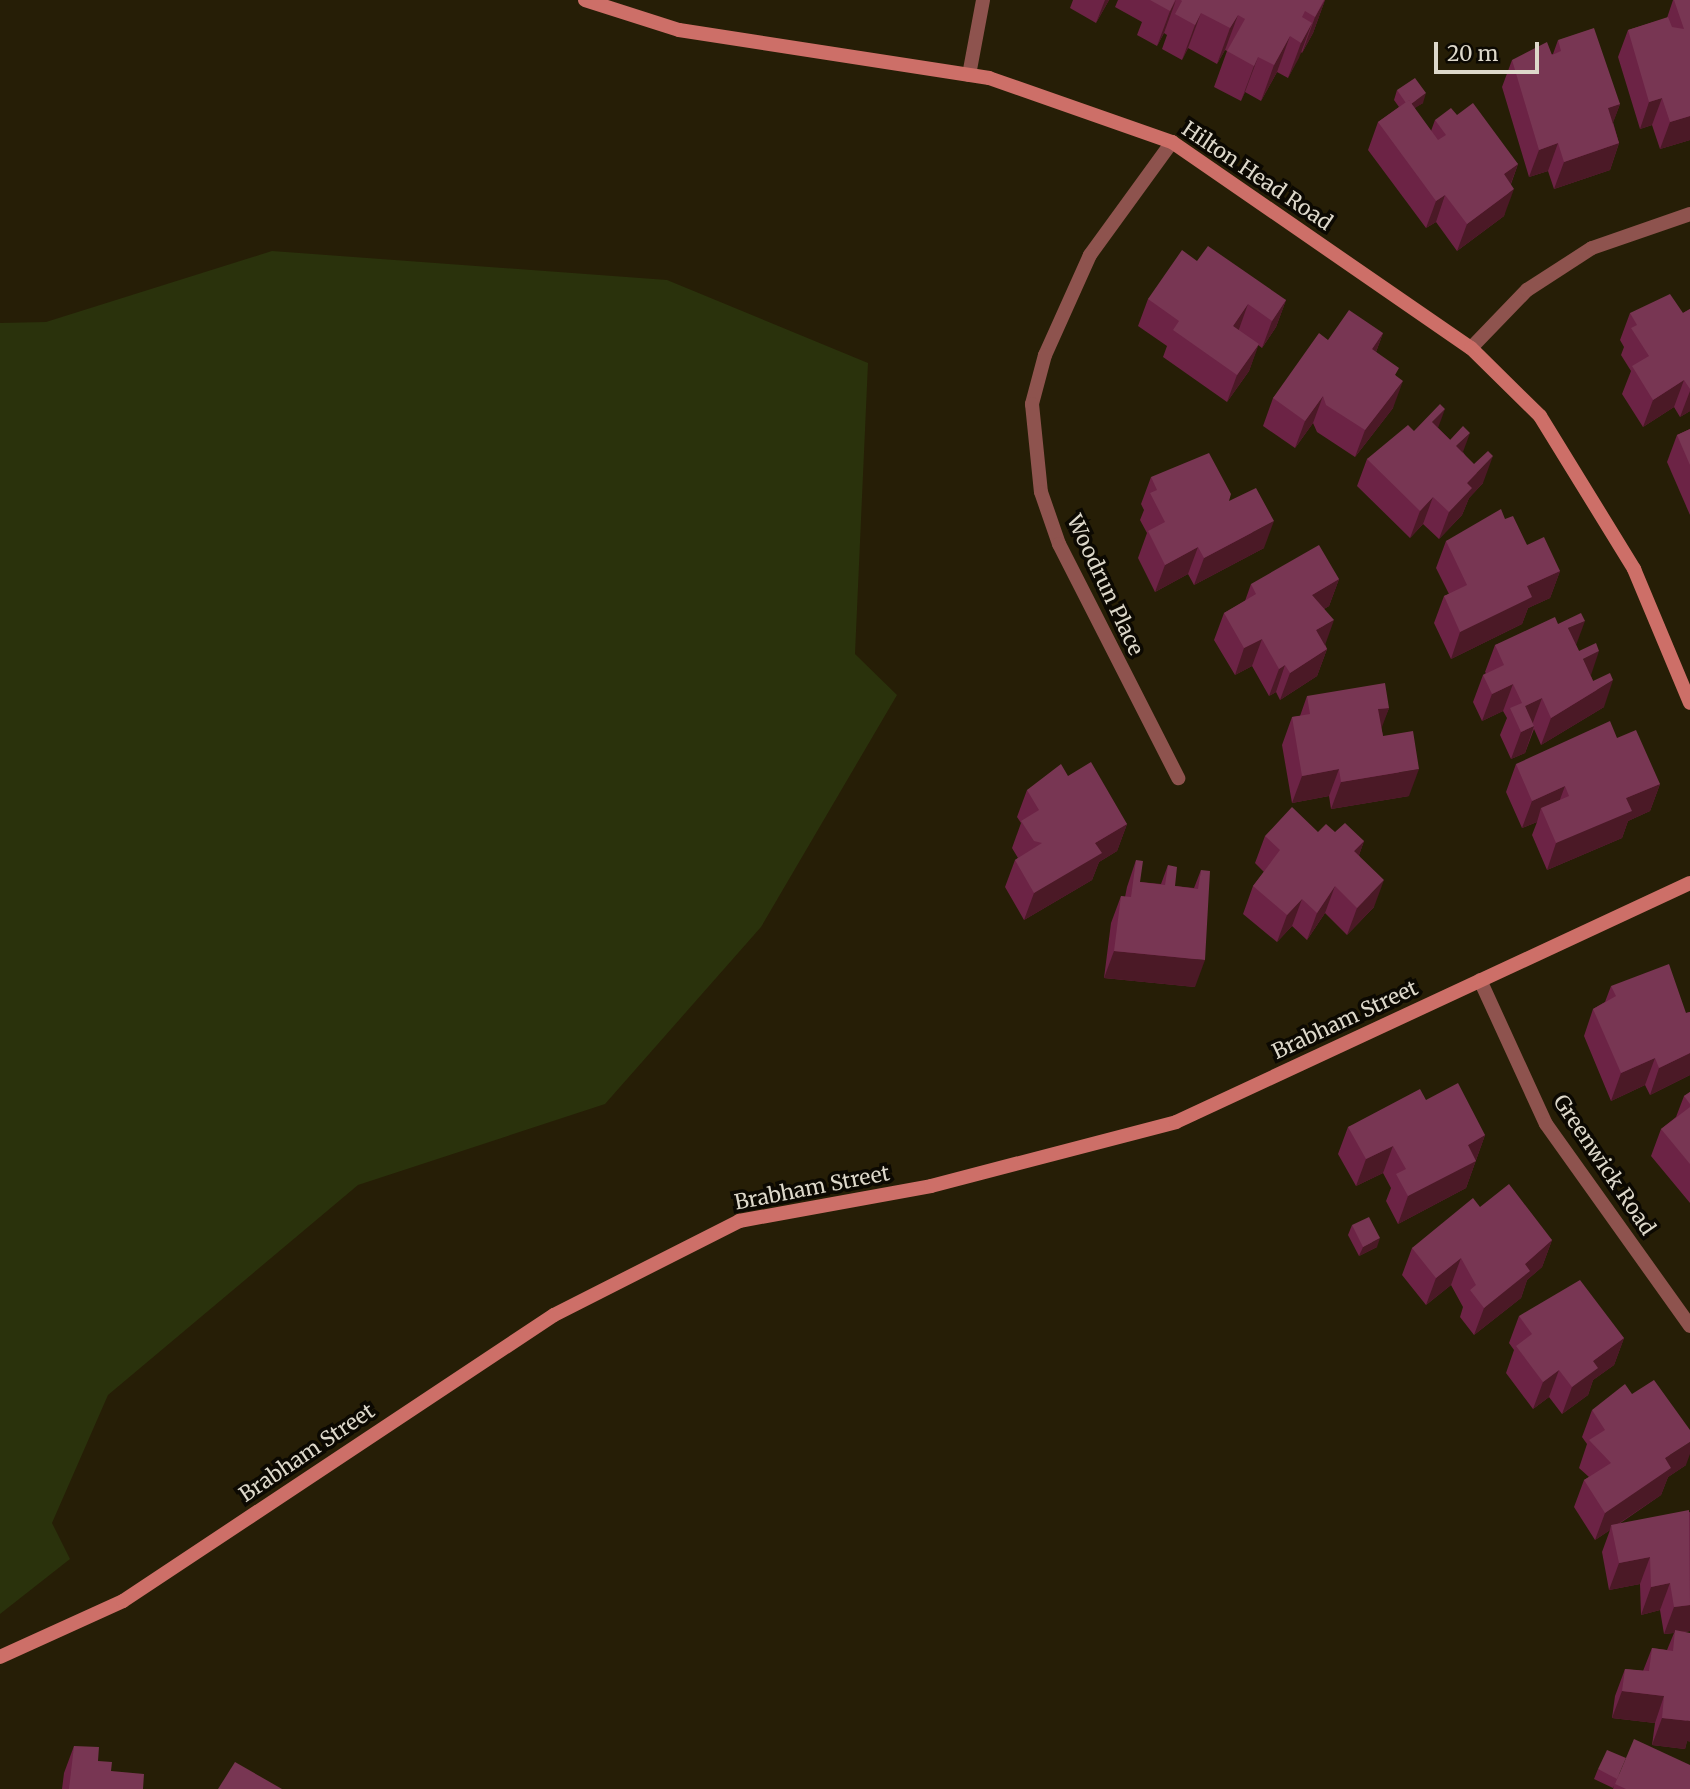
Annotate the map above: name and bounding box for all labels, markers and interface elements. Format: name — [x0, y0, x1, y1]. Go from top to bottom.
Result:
scale bar — [1438, 28, 1543, 72]
text: 20 m — [1447, 40, 1498, 67]
street label: Hilton Head Road — [1177, 116, 1337, 236]
street label: Woodrun Place — [1061, 511, 1149, 659]
street label: Brabham Street — [1268, 975, 1422, 1065]
street label: Greenwick Road — [1548, 1090, 1660, 1240]
street label: Brabham Street — [732, 1161, 892, 1215]
street label: Brabham Street — [235, 1398, 379, 1508]

